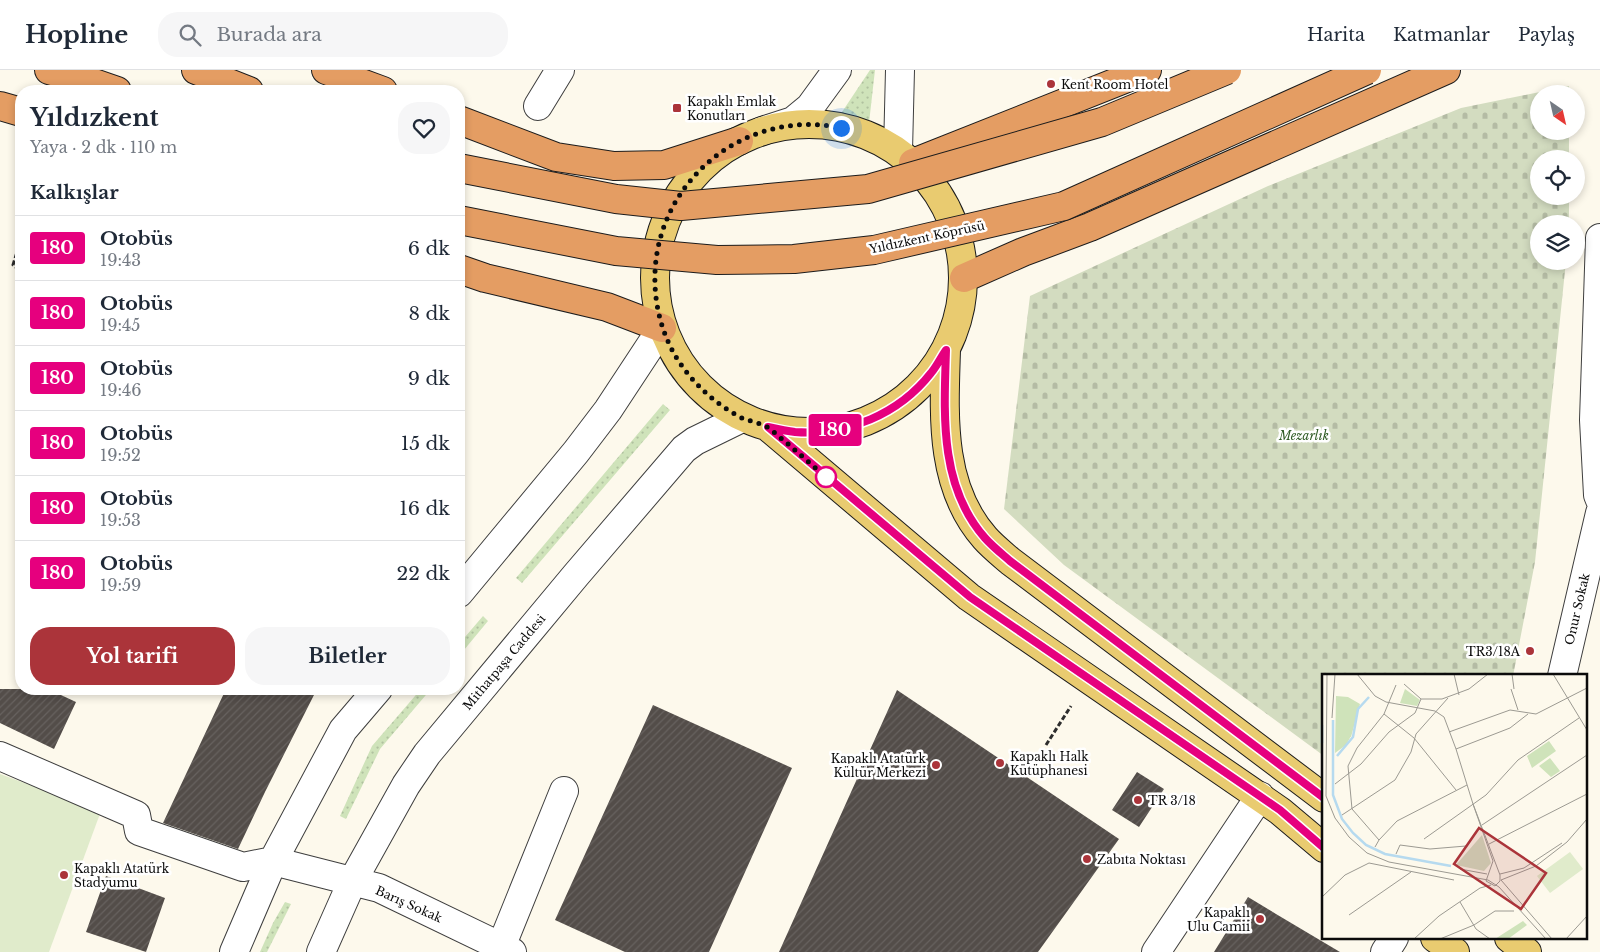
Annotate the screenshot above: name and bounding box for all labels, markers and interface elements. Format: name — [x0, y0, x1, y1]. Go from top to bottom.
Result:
search box — [158, 12, 508, 57]
text: Hopline — [25, 20, 128, 49]
icon: search — [176, 21, 204, 49]
text: Burada ara — [216, 23, 322, 46]
text: Harita — [1307, 24, 1365, 46]
text: Katmanlar — [1393, 24, 1490, 46]
text: Paylaş — [1518, 24, 1575, 46]
place label: Kent Room Hotel — [1061, 77, 1169, 92]
marker: Kent Room Hotel — [1045, 78, 1057, 90]
north arrow — [1530, 85, 1585, 140]
map controls — [1530, 85, 1585, 270]
place label: Kapaklı Emlak Konutları — [687, 94, 777, 123]
button: heart — [398, 102, 450, 154]
marker: Kapaklı Emlak Konutları — [671, 102, 683, 114]
text: Yıldızkent — [30, 103, 159, 132]
your location — [829, 116, 854, 141]
text: Yaya · 2 dk · 110 m — [30, 137, 177, 157]
button: locate — [1530, 150, 1585, 205]
text: Kalkışlar — [30, 181, 119, 204]
button: layers — [1530, 215, 1585, 270]
street label: Yıldızkent Köprüsü — [867, 217, 986, 257]
text: Otobüs — [100, 227, 173, 250]
text: 180 — [41, 237, 74, 259]
text: 6 dk — [408, 237, 450, 260]
text: 19:43 — [100, 250, 141, 270]
text: Otobüs — [100, 292, 173, 315]
text: 180 — [41, 302, 74, 324]
text: 8 dk — [409, 302, 450, 325]
text: 19:45 — [100, 315, 140, 335]
text: Otobüs — [100, 357, 173, 380]
text: 180 — [41, 367, 74, 389]
text: 9 dk — [408, 367, 450, 390]
text: 19:46 — [100, 380, 142, 400]
line badge: 180 — [806, 414, 864, 446]
text: 180 — [819, 419, 851, 441]
text: Otobüs — [100, 422, 173, 445]
park label: Mezarlık — [1278, 428, 1329, 443]
text: 180 — [41, 432, 74, 454]
text: 15 dk — [401, 432, 450, 455]
text: 19:52 — [100, 445, 141, 465]
unlabelled marker — [815, 466, 837, 488]
text: Otobüs — [100, 487, 173, 510]
text: 180 — [41, 497, 74, 519]
text: 16 dk — [399, 497, 450, 520]
text: 19:53 — [100, 510, 141, 530]
text: Otobüs — [100, 552, 173, 575]
text: 180 — [41, 562, 74, 584]
text: 22 dk — [397, 562, 450, 585]
street label: Onur Sokak — [1561, 571, 1593, 647]
text: 19:59 — [100, 575, 141, 595]
street label: Mithatpaşa Caddesi — [460, 611, 548, 713]
button: Yol tarifi — [30, 627, 235, 685]
button: Biletler — [245, 627, 450, 685]
place label: TR3/18A — [1466, 644, 1521, 659]
marker: TR3/18A — [1524, 645, 1536, 657]
inset map — [1322, 674, 1588, 940]
place label: Kapaklı Halk Kütüphanesi — [1010, 749, 1089, 778]
place label: Kapaklı Atatürk Kültür Merkezi — [831, 751, 927, 780]
marker: Kapaklı Halk Kütüphanesi — [994, 757, 1006, 769]
marker: Kapaklı Atatürk Kültür Merkezi — [930, 759, 942, 771]
place label: TR 3/18 — [1148, 793, 1196, 808]
marker: TR 3/18 — [1132, 794, 1144, 806]
place label: Zabıta Noktası — [1097, 852, 1186, 867]
marker: Zabıta Noktası — [1081, 853, 1093, 865]
place label: Kapaklı Atatürk Stadyumu — [74, 861, 170, 890]
marker: Kapaklı Atatürk Stadyumu — [58, 869, 70, 881]
street label: Barış Sokak — [373, 883, 445, 926]
place label: Kapaklı Ulu Camii — [1187, 905, 1250, 934]
marker: Kapaklı Ulu Camii — [1254, 913, 1266, 925]

